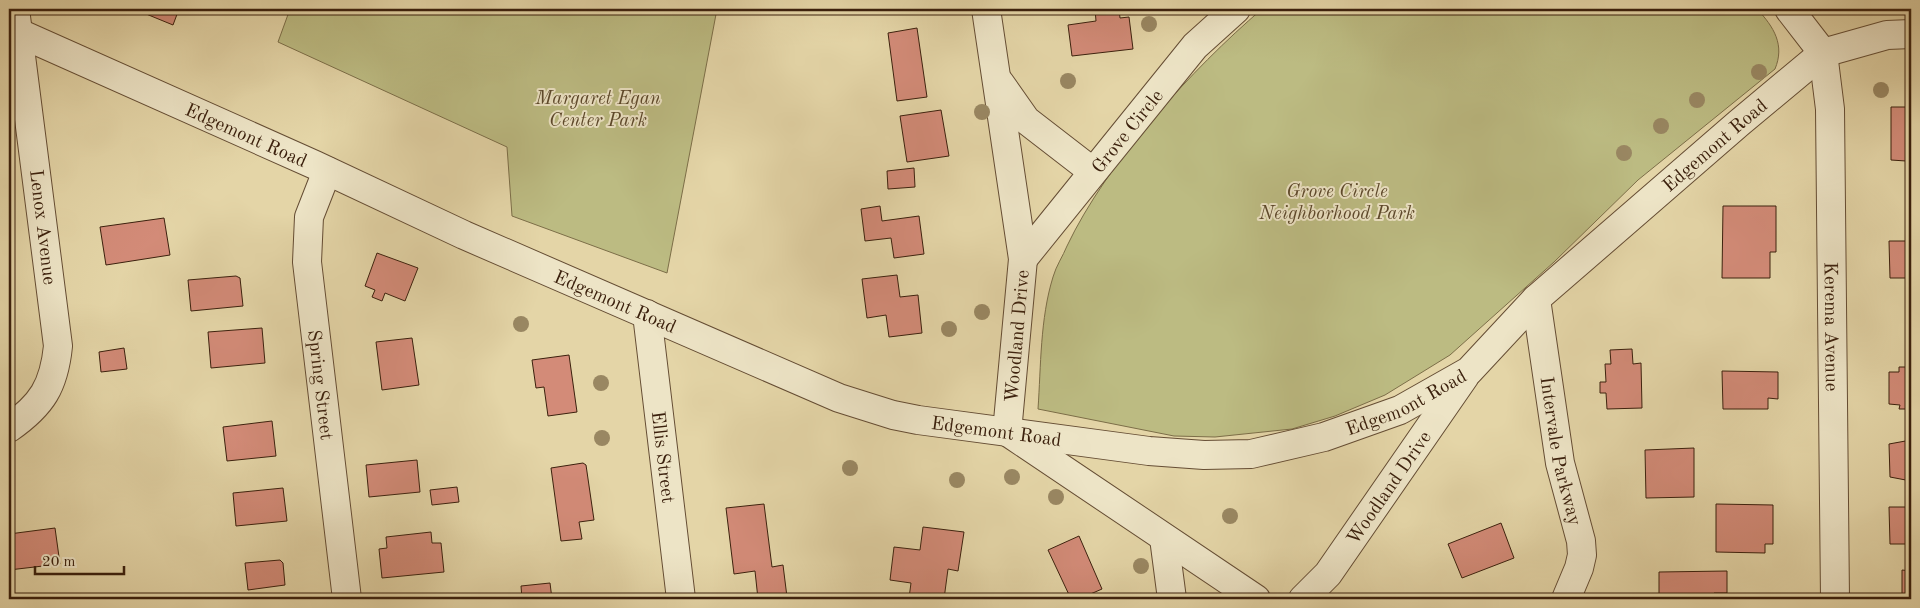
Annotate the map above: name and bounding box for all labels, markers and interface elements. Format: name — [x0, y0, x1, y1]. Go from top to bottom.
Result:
street label: Grove Circle — [1089, 87, 1168, 178]
park label: Margaret Egan Center Park — [534, 90, 661, 131]
street label: Edgemont Road — [1660, 97, 1772, 197]
street label: Edgemont Road — [182, 101, 309, 172]
street label: Lenox Avenue — [25, 168, 58, 286]
park label: Grove Circle Neighborhood Park — [1258, 183, 1415, 224]
street label: Kerema Avenue — [1820, 262, 1840, 392]
street label: Edgemont Road — [551, 268, 679, 338]
street label: Woodland Drive — [1003, 269, 1034, 403]
street label: Spring Street — [303, 329, 335, 441]
street label: Edgemont Road — [1344, 367, 1470, 440]
street label: Intervale Parkway — [1535, 375, 1583, 528]
street label: Ellis Street — [647, 410, 676, 504]
street label: Edgemont Road — [930, 415, 1063, 451]
street label: Woodland Drive — [1345, 428, 1436, 549]
scale bar — [35, 543, 124, 575]
text: 20 m — [42, 555, 76, 570]

